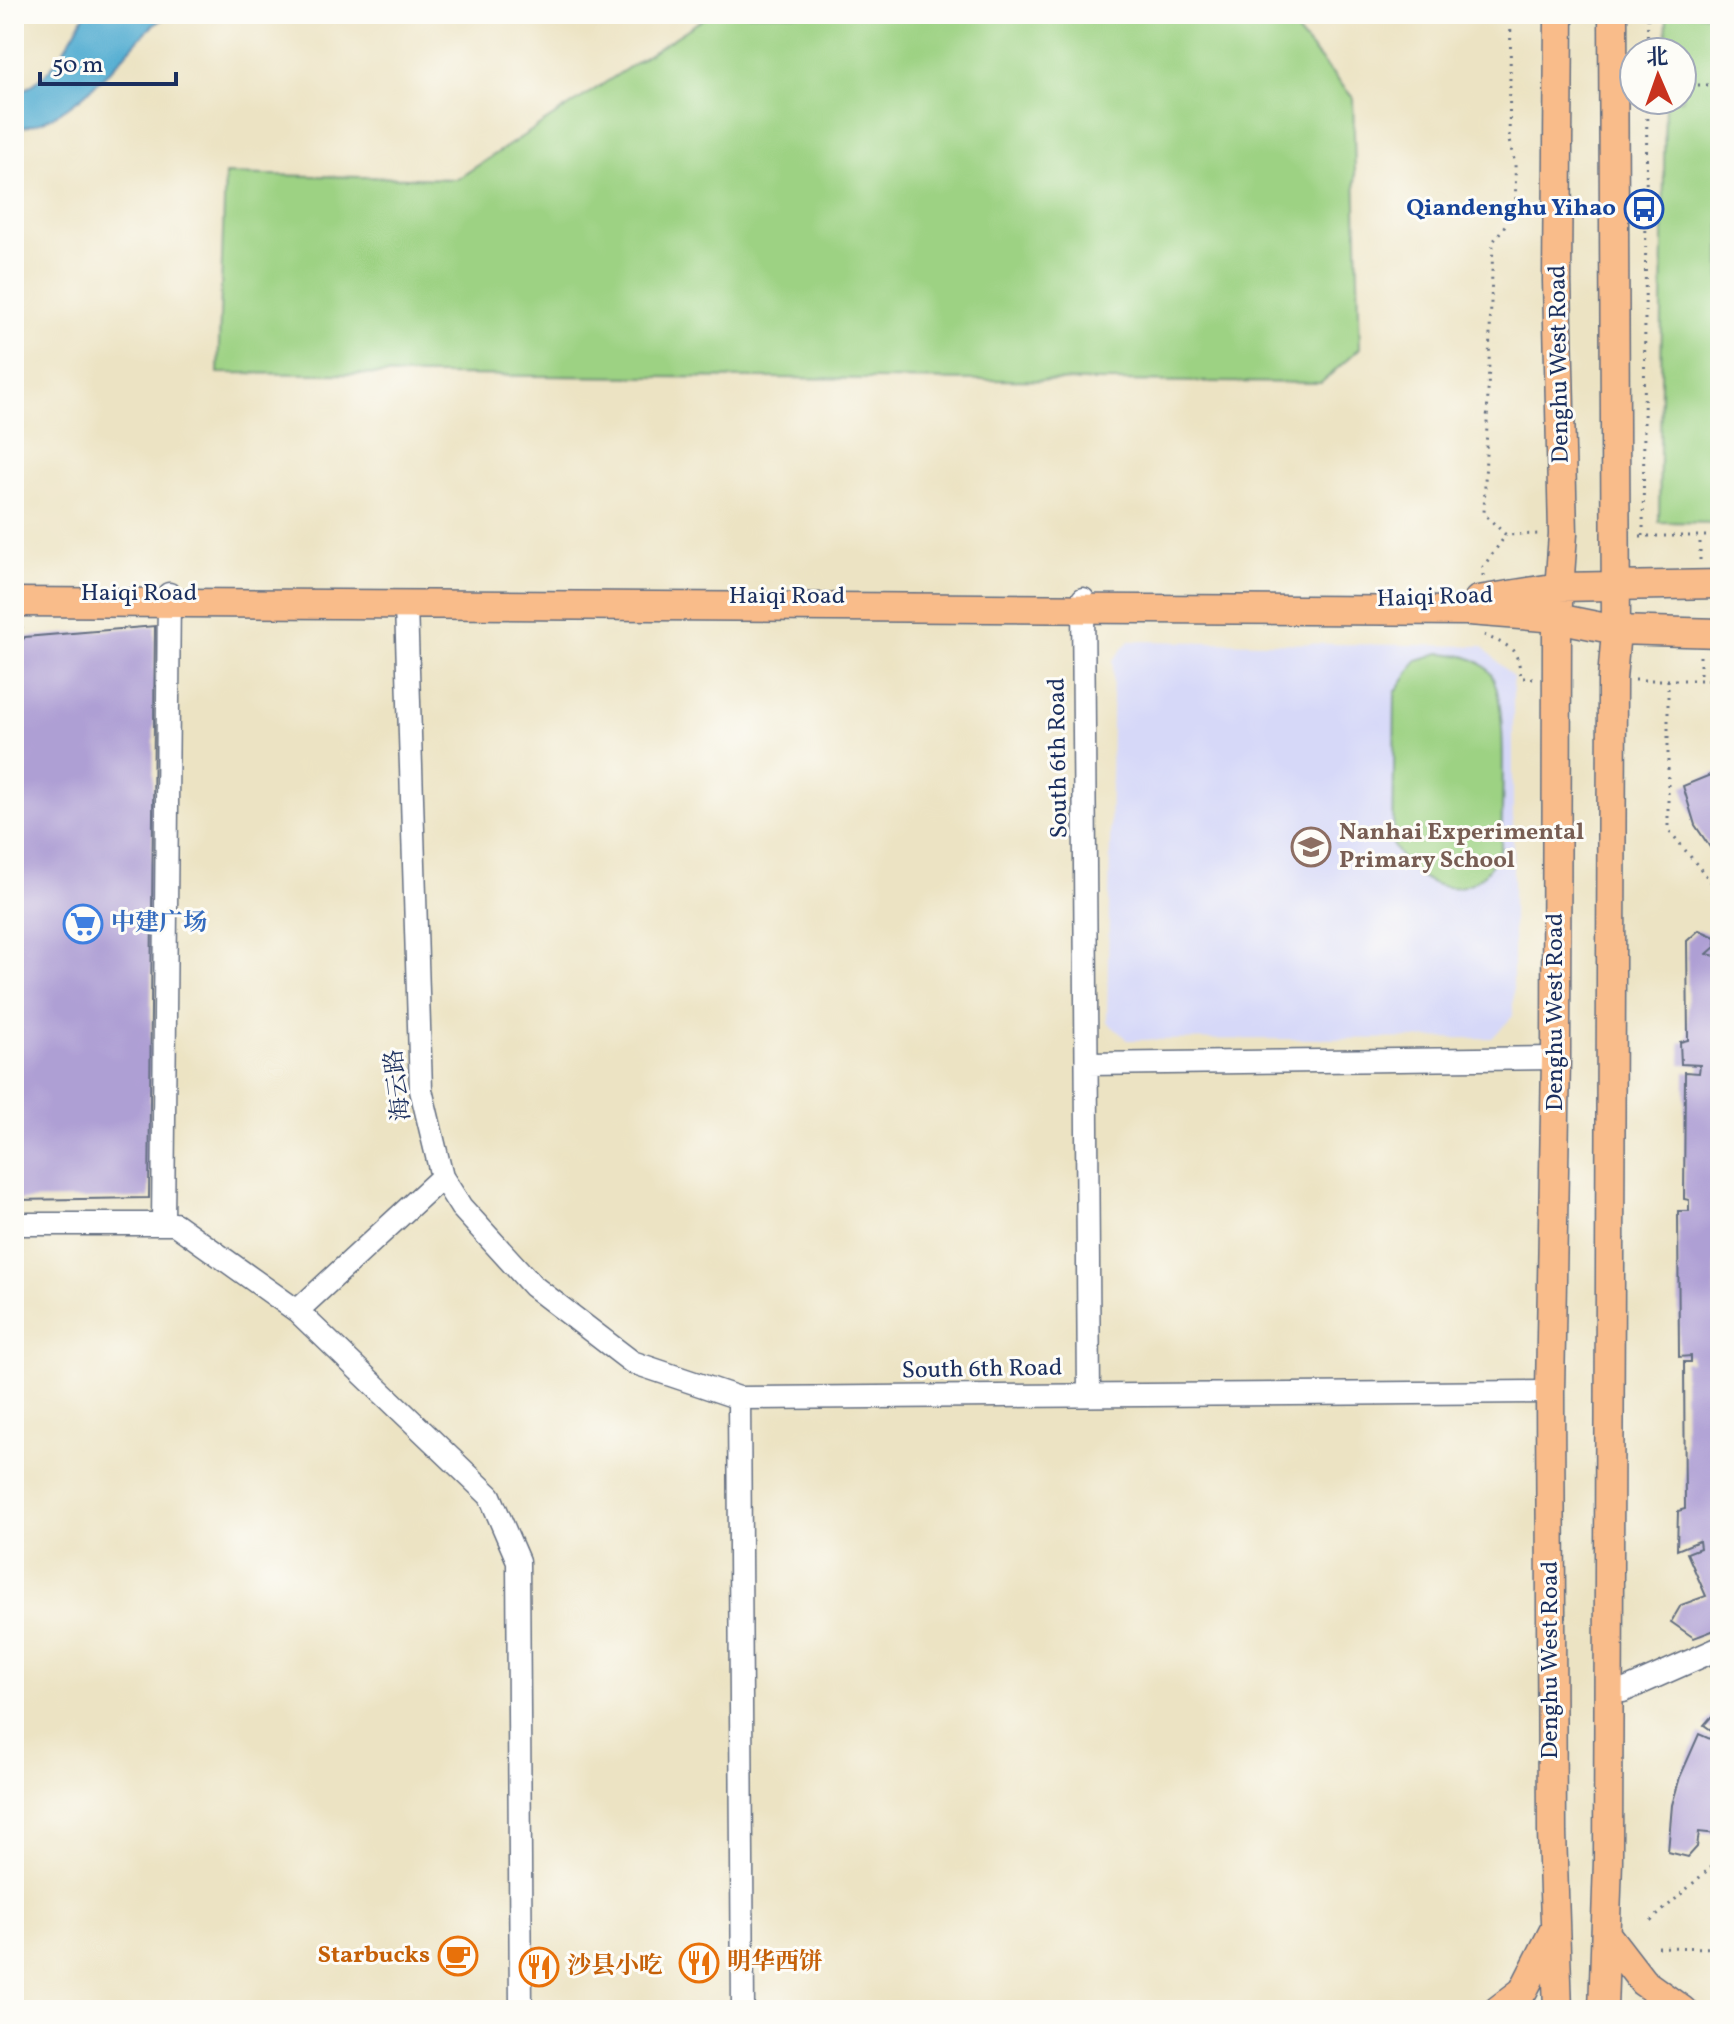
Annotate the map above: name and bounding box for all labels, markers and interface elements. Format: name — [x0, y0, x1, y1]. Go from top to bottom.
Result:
scale bar — [40, 36, 176, 86]
north arrow — [1618, 36, 1698, 116]
text: 北 — [1646, 43, 1669, 74]
text: 50 m — [52, 49, 104, 83]
bus stop icon: Qiandenghu Yihao — [1623, 188, 1665, 230]
place label: Qiandenghu Yihao — [1406, 192, 1616, 226]
street label: Denghu West Road — [1541, 264, 1579, 464]
street label: Haiqi Road — [81, 577, 197, 611]
street label: Haiqi Road — [1376, 579, 1494, 617]
street label: Haiqi Road — [729, 580, 845, 614]
street label: South 6th Road — [1041, 677, 1077, 839]
place label: Nanhai Experimental Primary School — [1339, 816, 1584, 878]
school or university icon: Nanhai Experimental Primary School — [1290, 826, 1332, 868]
supermarket icon: 中建广场 — [62, 903, 104, 945]
place label: 中建广场 — [111, 907, 207, 941]
street label: Denghu West Road — [1539, 913, 1573, 1111]
street label: 海云路 — [378, 1047, 420, 1123]
street label: South 6th Road — [901, 1352, 1063, 1388]
street label: Denghu West Road — [1534, 1561, 1568, 1759]
cafe icon: Starbucks — [437, 1935, 479, 1977]
place label: Starbucks — [318, 1939, 430, 1973]
restaurant icon: 明华西饼 — [678, 1942, 720, 1984]
restaurant icon: 沙县小吃 — [518, 1946, 560, 1988]
place label: 明华西饼 — [727, 1946, 823, 1980]
place label: 沙县小吃 — [567, 1950, 663, 1984]

